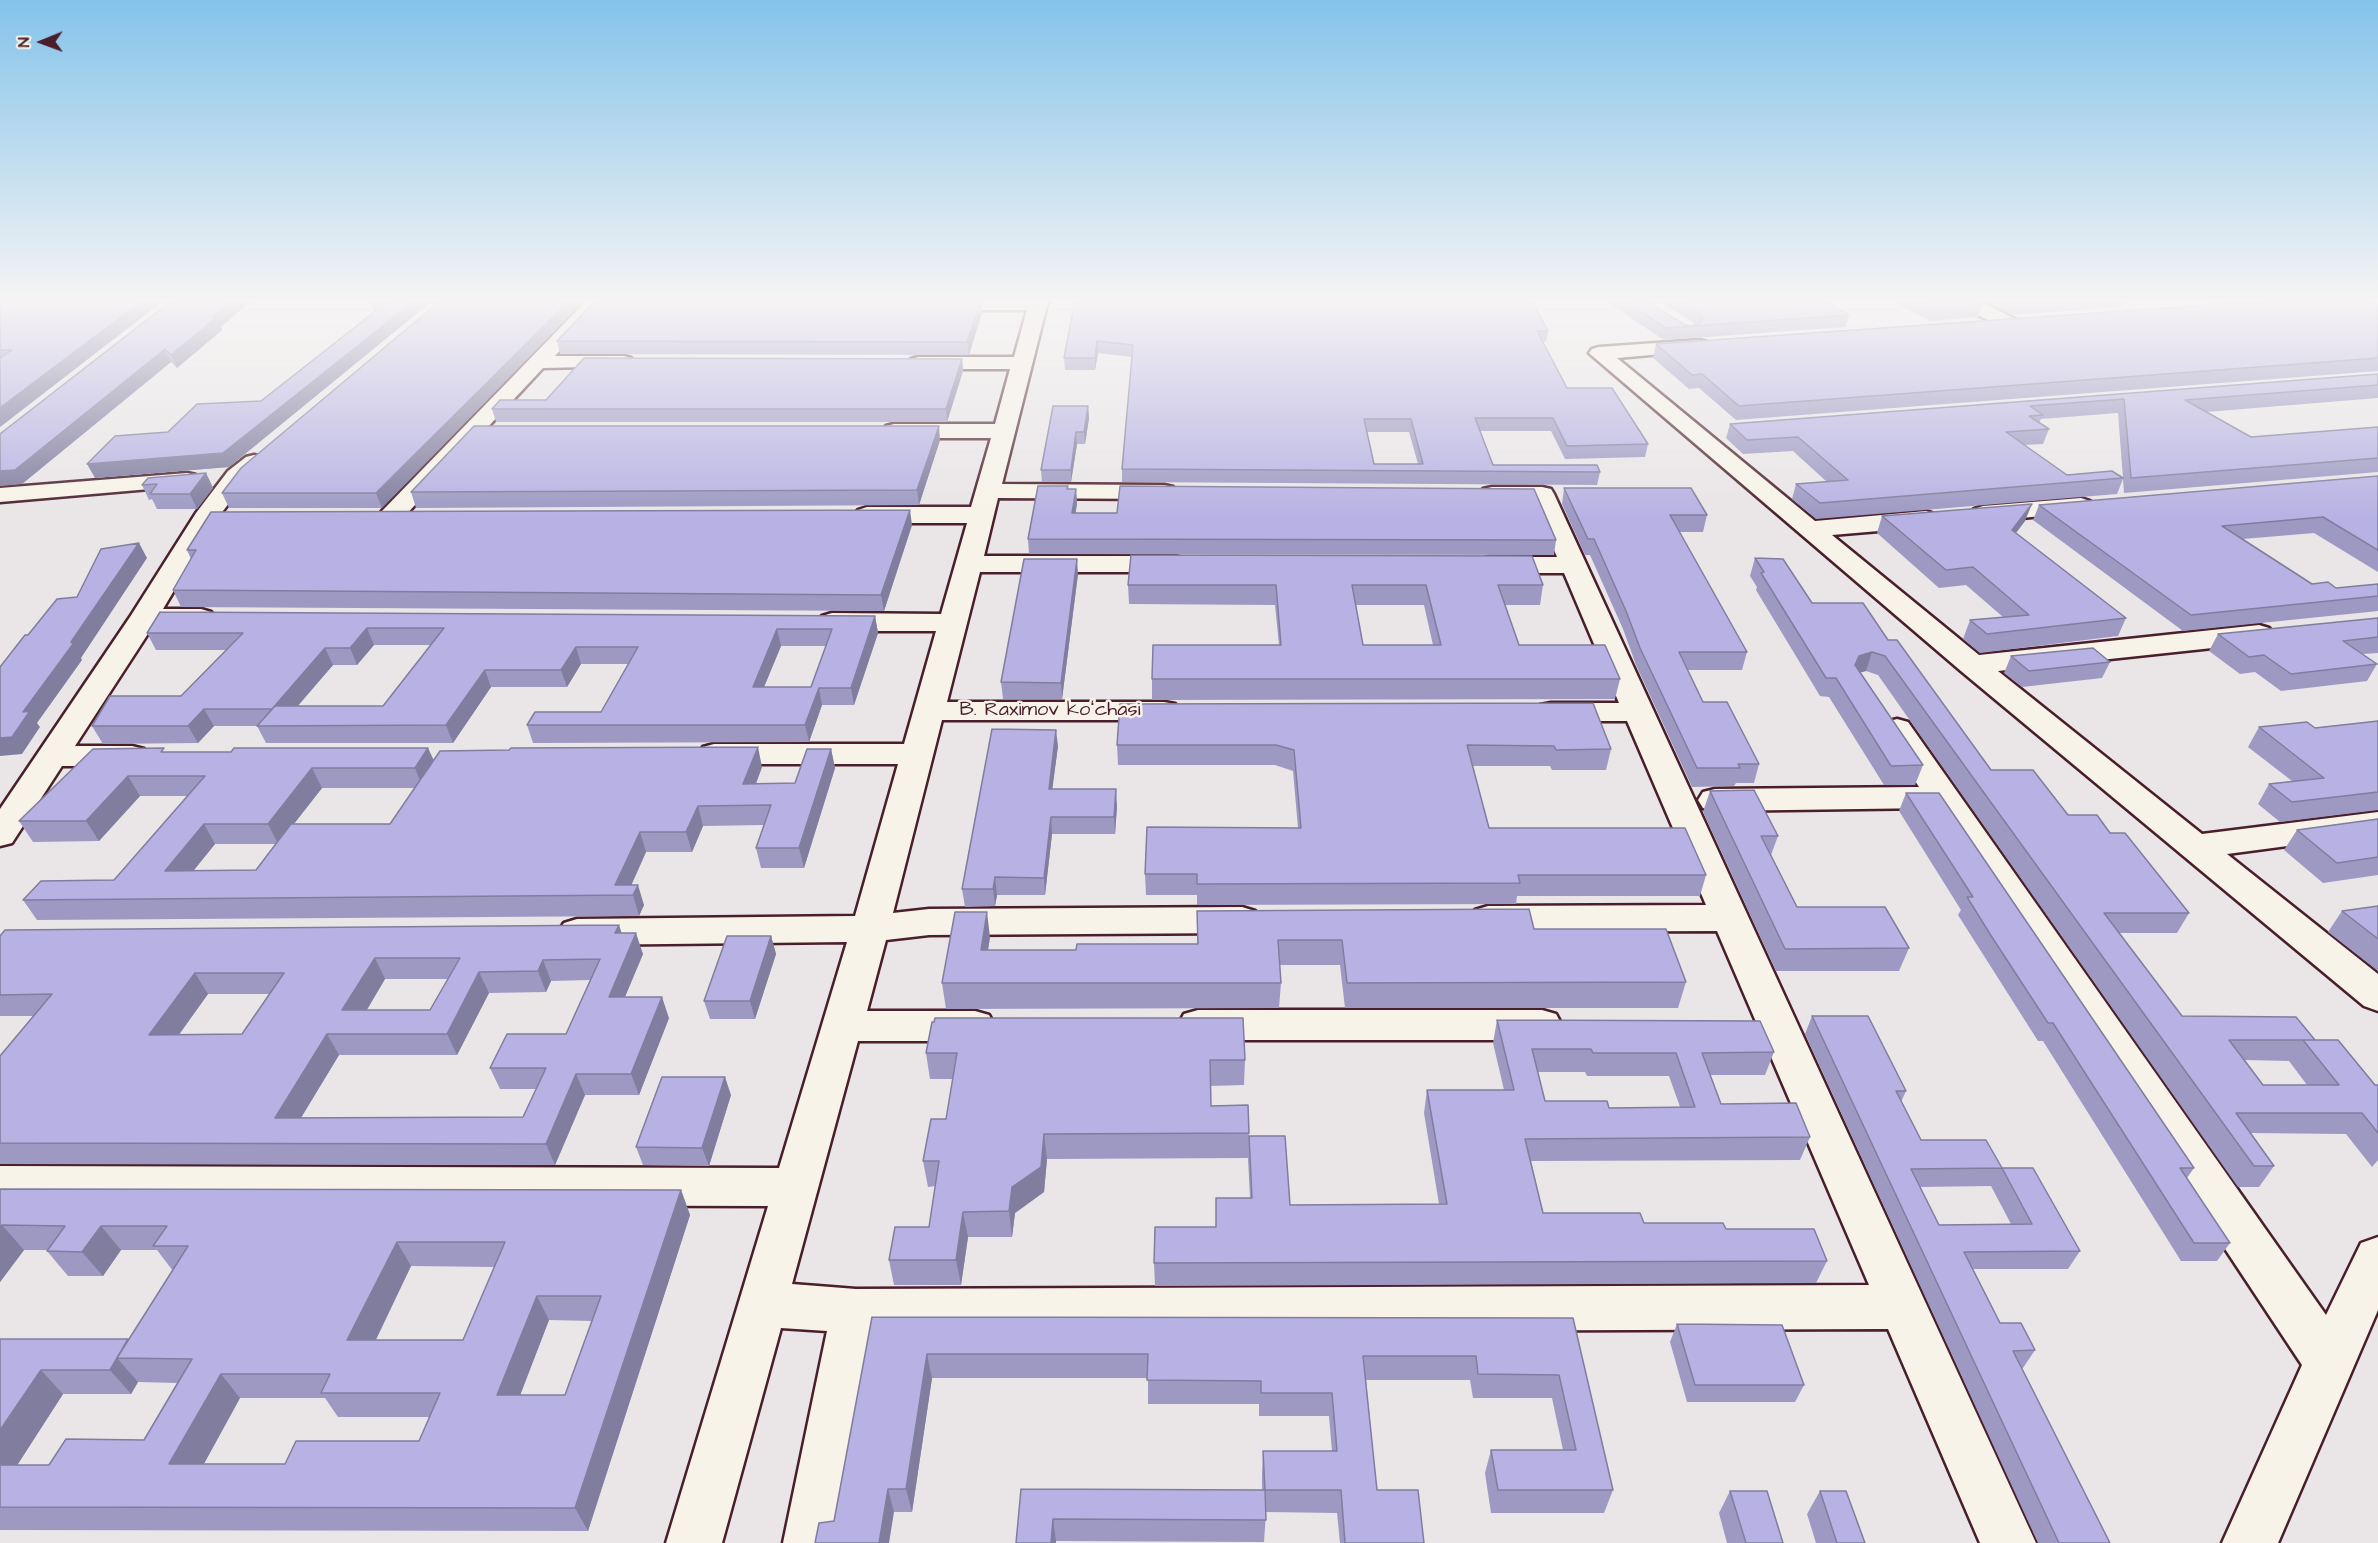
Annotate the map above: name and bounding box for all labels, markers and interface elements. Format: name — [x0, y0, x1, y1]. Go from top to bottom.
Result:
north arrow — [12, 12, 72, 72]
text: N — [13, 37, 35, 48]
street label: B. Raximov koʻchasi — [960, 699, 1140, 723]

